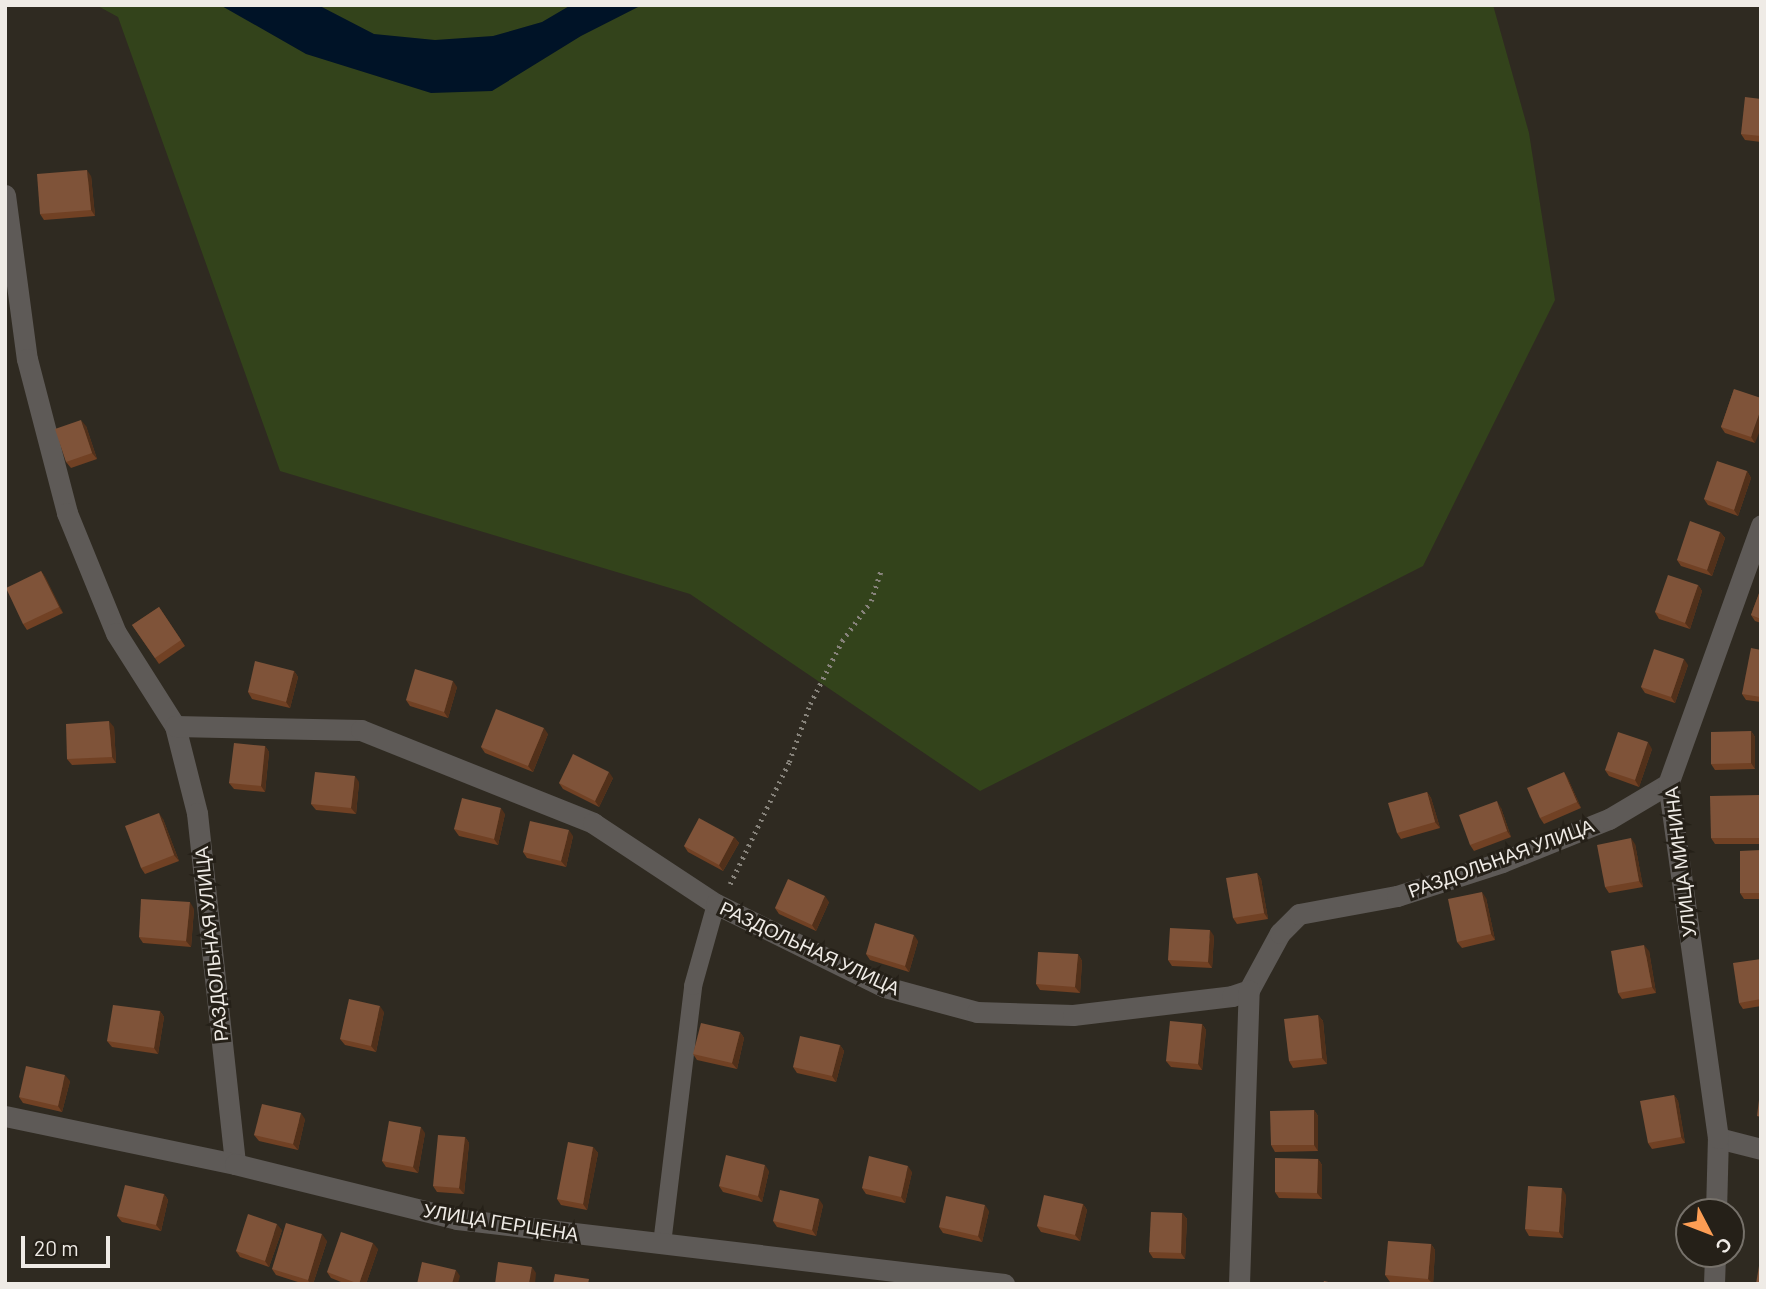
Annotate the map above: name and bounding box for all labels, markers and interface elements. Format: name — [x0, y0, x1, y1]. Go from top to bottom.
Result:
street label: УЛИЦА МИНИНА — [1659, 786, 1701, 938]
street label: РАЗДОЛЬНАЯ УЛИЦА — [1405, 814, 1597, 902]
street label: РАЗДОЛЬНАЯ УЛИЦА — [189, 845, 233, 1043]
street label: РАЗДОЛЬНАЯ УЛИЦА — [716, 896, 904, 1000]
street label: УЛИЦА ГЕРЦЕНА — [422, 1198, 580, 1246]
north arrow — [1675, 1198, 1745, 1268]
scale bar — [24, 1222, 114, 1266]
text: С — [1711, 1233, 1738, 1259]
text: 20 m — [34, 1235, 79, 1260]

